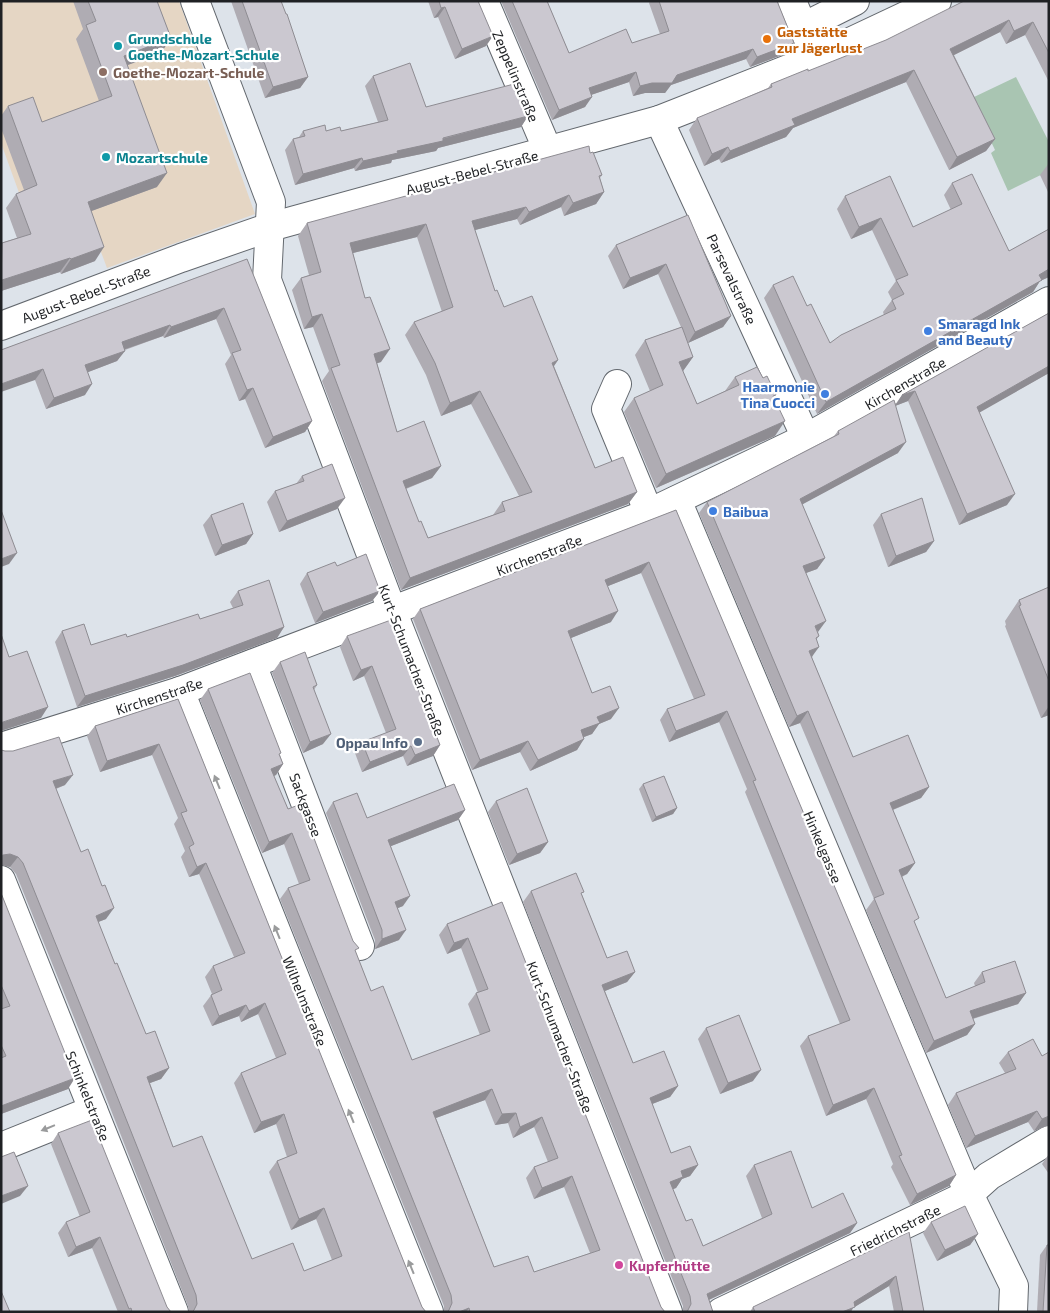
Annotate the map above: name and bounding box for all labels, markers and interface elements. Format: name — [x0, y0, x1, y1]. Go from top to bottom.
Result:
place label: Gaststätte zur Jägerlust — [777, 23, 863, 56]
street label: Zeppelinstraße — [489, 28, 543, 124]
place label: Grundschule Goethe-Mozart-Schule — [128, 30, 280, 63]
marker: Gaststätte zur Jägerlust — [761, 33, 773, 45]
marker: Grundschule Goethe-Mozart-Schule — [112, 40, 124, 52]
place label: Goethe-Mozart-Schule — [113, 64, 265, 81]
marker: Goethe-Mozart-Schule — [97, 66, 109, 78]
street label: August-Bebel-Straße — [404, 146, 540, 198]
place label: Mozartschule — [116, 149, 208, 166]
marker: Mozartschule — [100, 151, 112, 163]
street label: Parsevalstraße — [704, 231, 760, 327]
street label: August-Bebel-Straße — [19, 262, 153, 326]
place label: Smaragd Ink and Beauty — [938, 315, 1020, 348]
marker: Smaragd Ink and Beauty — [922, 325, 934, 337]
street label: Kirchenstraße — [862, 353, 948, 413]
place label: Haarmonie Tina Cuocci — [740, 378, 815, 411]
marker: Haarmonie Tina Cuocci — [819, 388, 831, 400]
place label: Baibua — [723, 503, 768, 520]
marker: Baibua — [707, 505, 719, 517]
street label: Kirchenstraße — [494, 531, 584, 579]
street label: Kurt-Schumacher-Straße — [375, 582, 449, 738]
street label: Kirchenstraße — [113, 674, 205, 718]
place label: Oppau Info — [336, 734, 408, 751]
marker: Oppau Info — [412, 736, 424, 748]
street label: Sackgasse — [286, 771, 326, 839]
one-way arrow — [212, 774, 220, 789]
street label: Hinkelgasse — [800, 808, 846, 886]
one-way arrow — [273, 925, 280, 940]
street label: Wilhelmstraße — [279, 953, 331, 1049]
street label: Kurt-Schumacher-Straße — [523, 959, 597, 1115]
street label: Schinkelstraße — [62, 1048, 114, 1144]
one-way arrow — [346, 1109, 354, 1123]
one-way arrow — [40, 1124, 55, 1132]
street label: Friedrichstraße — [847, 1201, 943, 1259]
place label: Kupferhütte — [629, 1257, 710, 1274]
one-way arrow — [407, 1259, 414, 1274]
marker: Kupferhütte — [613, 1259, 625, 1271]

